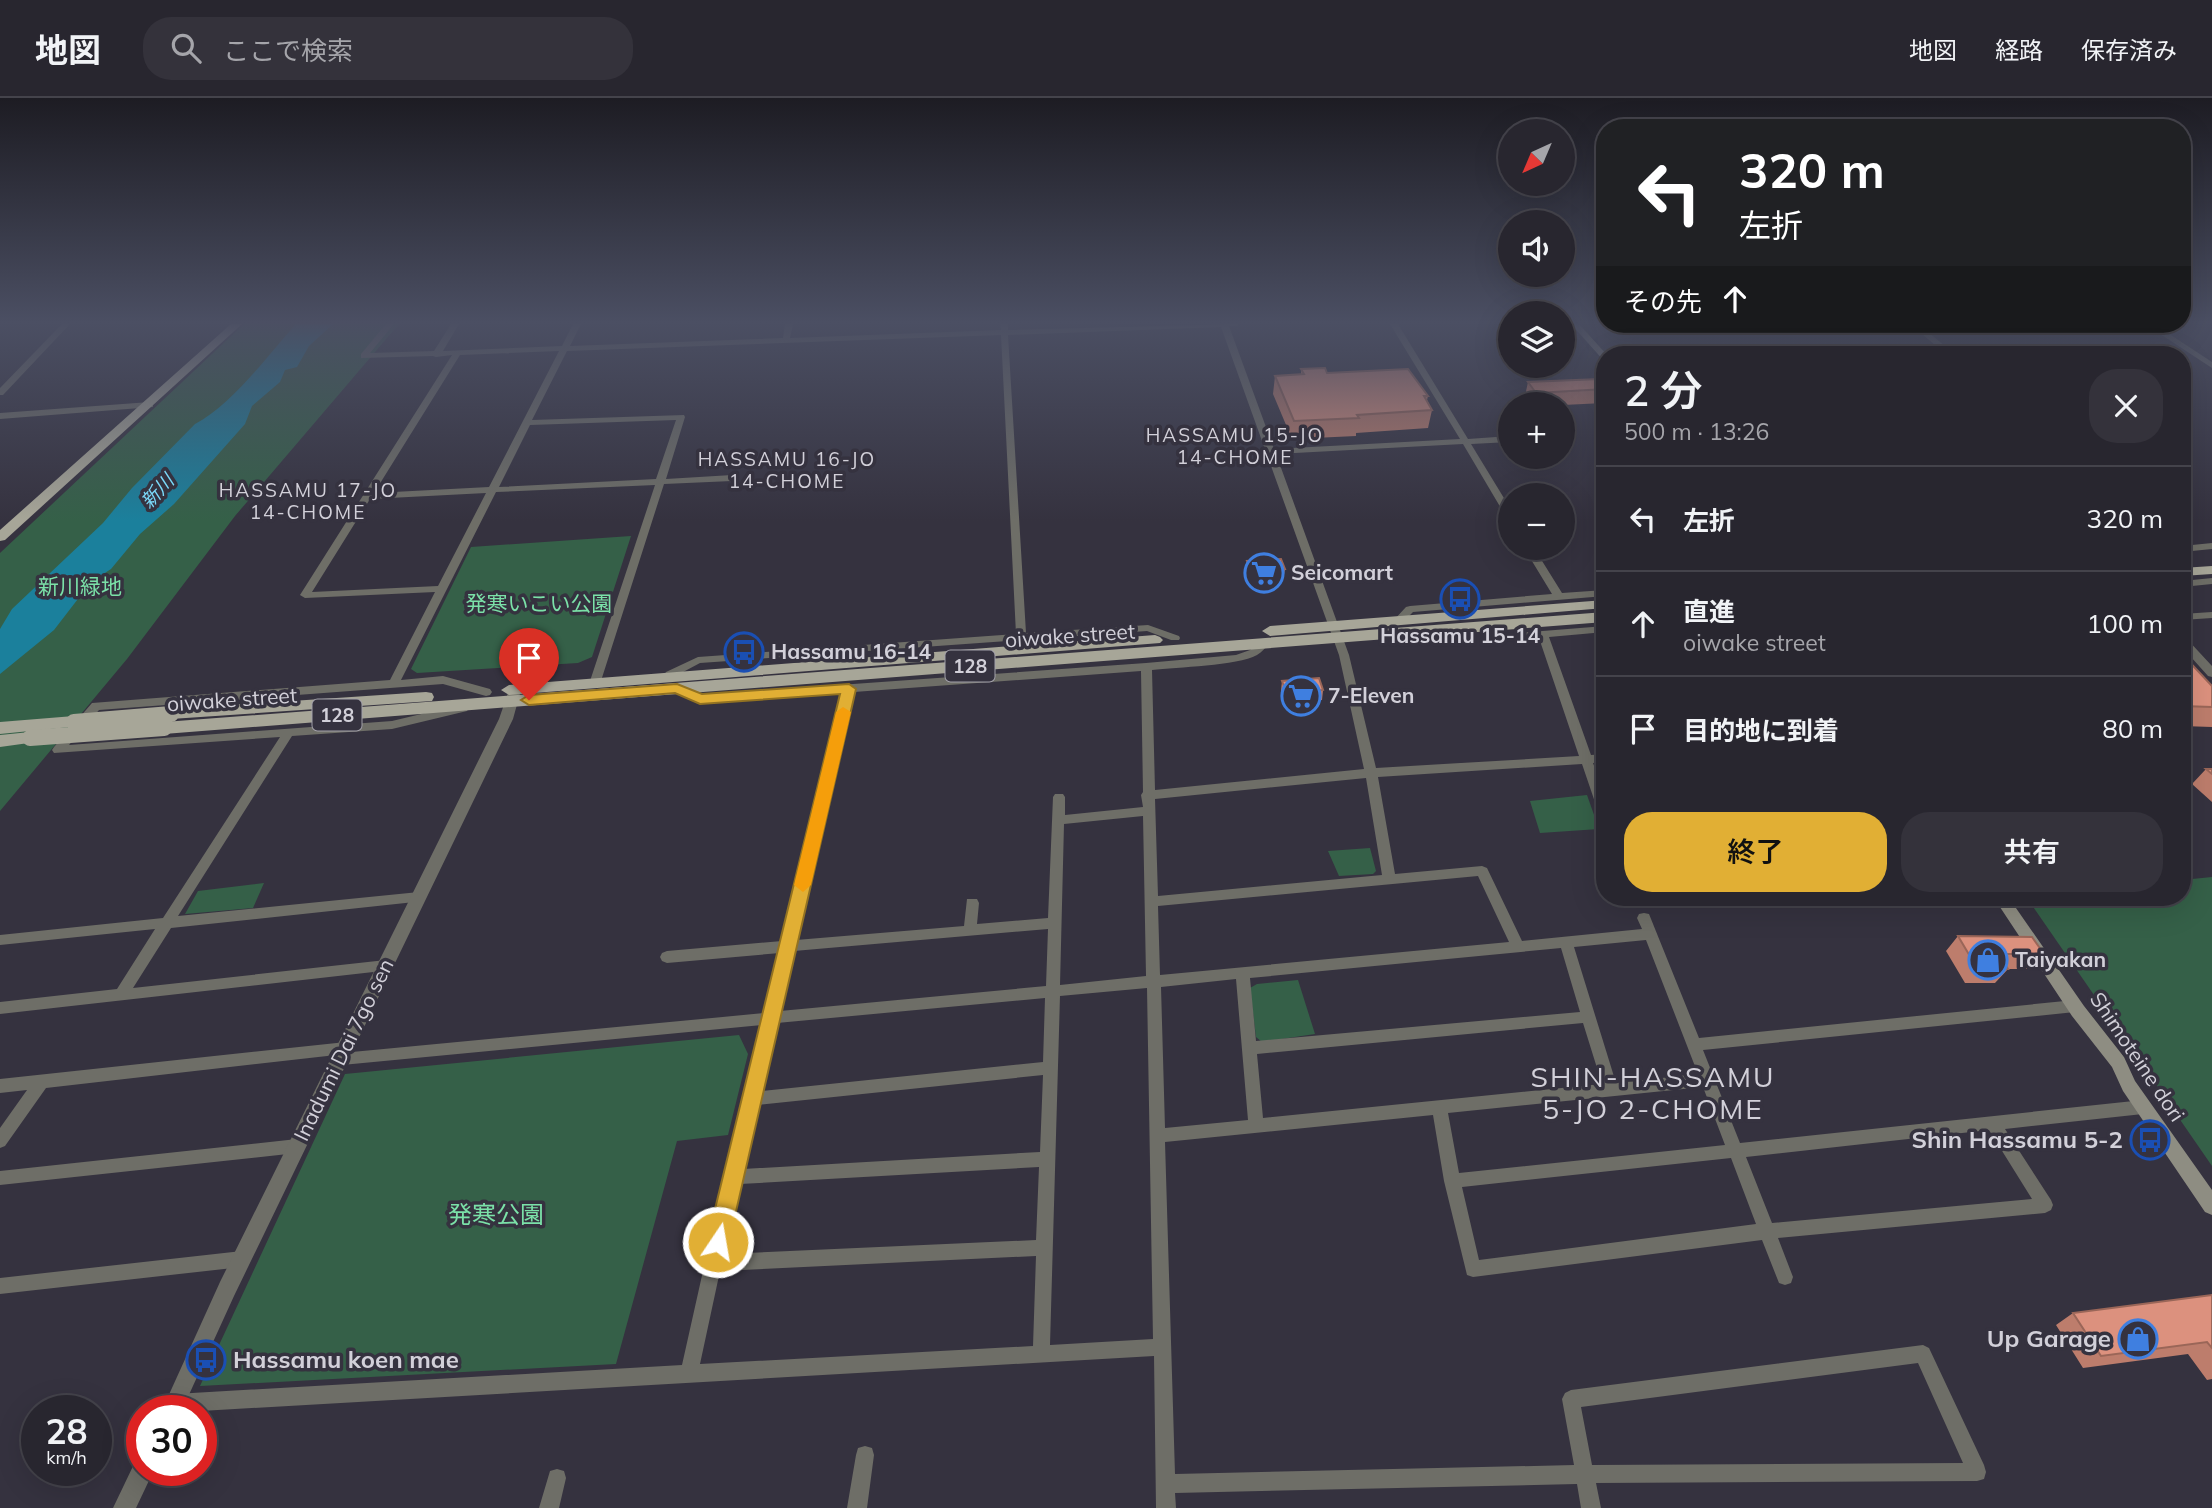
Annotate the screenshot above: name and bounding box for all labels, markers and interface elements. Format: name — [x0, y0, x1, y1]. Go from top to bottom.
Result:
search box — [143, 17, 633, 80]
text: 地図 — [35, 29, 101, 70]
icon: search — [167, 29, 205, 67]
text: ここで検索 — [223, 34, 353, 67]
text: 地図 — [1909, 35, 1957, 65]
text: 経路 — [1995, 35, 2043, 65]
text: 保存済み — [2081, 35, 2177, 65]
north arrow — [1498, 119, 1575, 196]
map controls — [1498, 119, 1575, 560]
text: 320 m — [1739, 139, 1885, 200]
icon: left — [1624, 147, 1715, 238]
text: 左折 — [1739, 205, 1803, 245]
button: sound — [1498, 210, 1575, 287]
icon: ahead — [1716, 280, 1754, 318]
text: その先 — [1624, 285, 1702, 318]
button: layers — [1498, 301, 1575, 378]
text: 2 分 — [1624, 364, 1702, 417]
button: close — [2089, 369, 2163, 443]
button: + — [1498, 392, 1575, 469]
text: 500 m · 13:26 — [1624, 417, 1769, 446]
district label: HASSAMU 15-JO 14-CHOME — [1146, 423, 1324, 469]
district label: HASSAMU 16-JO 14-CHOME — [698, 447, 876, 493]
water label: 新川 — [135, 467, 180, 513]
district label: HASSAMU 17-JO 14-CHOME — [219, 478, 397, 524]
button: − — [1498, 483, 1575, 560]
icon: left — [1624, 500, 1662, 538]
text: 320 m — [2087, 502, 2163, 535]
text: 左折 — [1683, 504, 1735, 537]
supermarket icon: Seicomart — [1243, 552, 1285, 594]
place label: Seicomart — [1291, 559, 1393, 585]
park label: 新川緑地 — [38, 573, 122, 599]
bus stop icon: Hassamu 15-14 — [1439, 578, 1481, 620]
park label: 発寒いこい公園 — [466, 590, 613, 616]
text: 直進 — [1683, 595, 1735, 628]
icon: ahead — [1624, 605, 1662, 643]
text: 100 m — [2087, 607, 2163, 640]
street label: oiwake street — [1004, 617, 1136, 653]
place label: Hassamu 15-14 — [1380, 622, 1540, 648]
pin — [499, 628, 559, 700]
text: oiwake street — [1683, 628, 1826, 657]
bus stop icon: Hassamu 16-14 — [723, 631, 765, 673]
place label: Hassamu 16-14 — [771, 638, 931, 664]
icon: arrive — [510, 639, 548, 677]
road number: 128 — [946, 650, 995, 681]
supermarket icon: 7-Eleven — [1280, 675, 1322, 717]
street label: oiwake street — [166, 681, 298, 717]
place label: 7-Eleven — [1328, 682, 1415, 708]
road number: 128 — [312, 700, 362, 730]
icon: arrive — [1624, 710, 1662, 748]
text: 80 m — [2102, 712, 2163, 745]
text: 目的地に到着 — [1683, 714, 1839, 747]
button: 終了 — [1624, 812, 1887, 892]
button: 共有 — [1901, 812, 2163, 892]
shop icon: Taiyakan — [1967, 939, 2009, 981]
place label: Taiyakan — [2015, 946, 2106, 972]
street label: Inadumi Dai 7go sen — [288, 954, 399, 1145]
street label: Shimoteine dori — [2085, 987, 2191, 1126]
district label: SHIN-HASSAMU 5-JO 2-CHOME — [1531, 1059, 1775, 1126]
bus stop icon: Shin Hassamu 5-2 — [2129, 1119, 2171, 1161]
place label: Shin Hassamu 5-2 — [1912, 1124, 2123, 1154]
park label: 発寒公園 — [448, 1199, 544, 1229]
position arrow — [681, 1205, 755, 1279]
shop icon: Up Garage — [2117, 1318, 2159, 1360]
place label: Up Garage — [1987, 1323, 2111, 1353]
bus stop icon: Hassamu koen mae — [185, 1339, 227, 1381]
place label: Hassamu koen mae — [233, 1344, 459, 1374]
speed limit sign: 30 — [126, 1395, 217, 1486]
text: 28 — [45, 1409, 88, 1453]
text: km/h — [46, 1446, 87, 1469]

